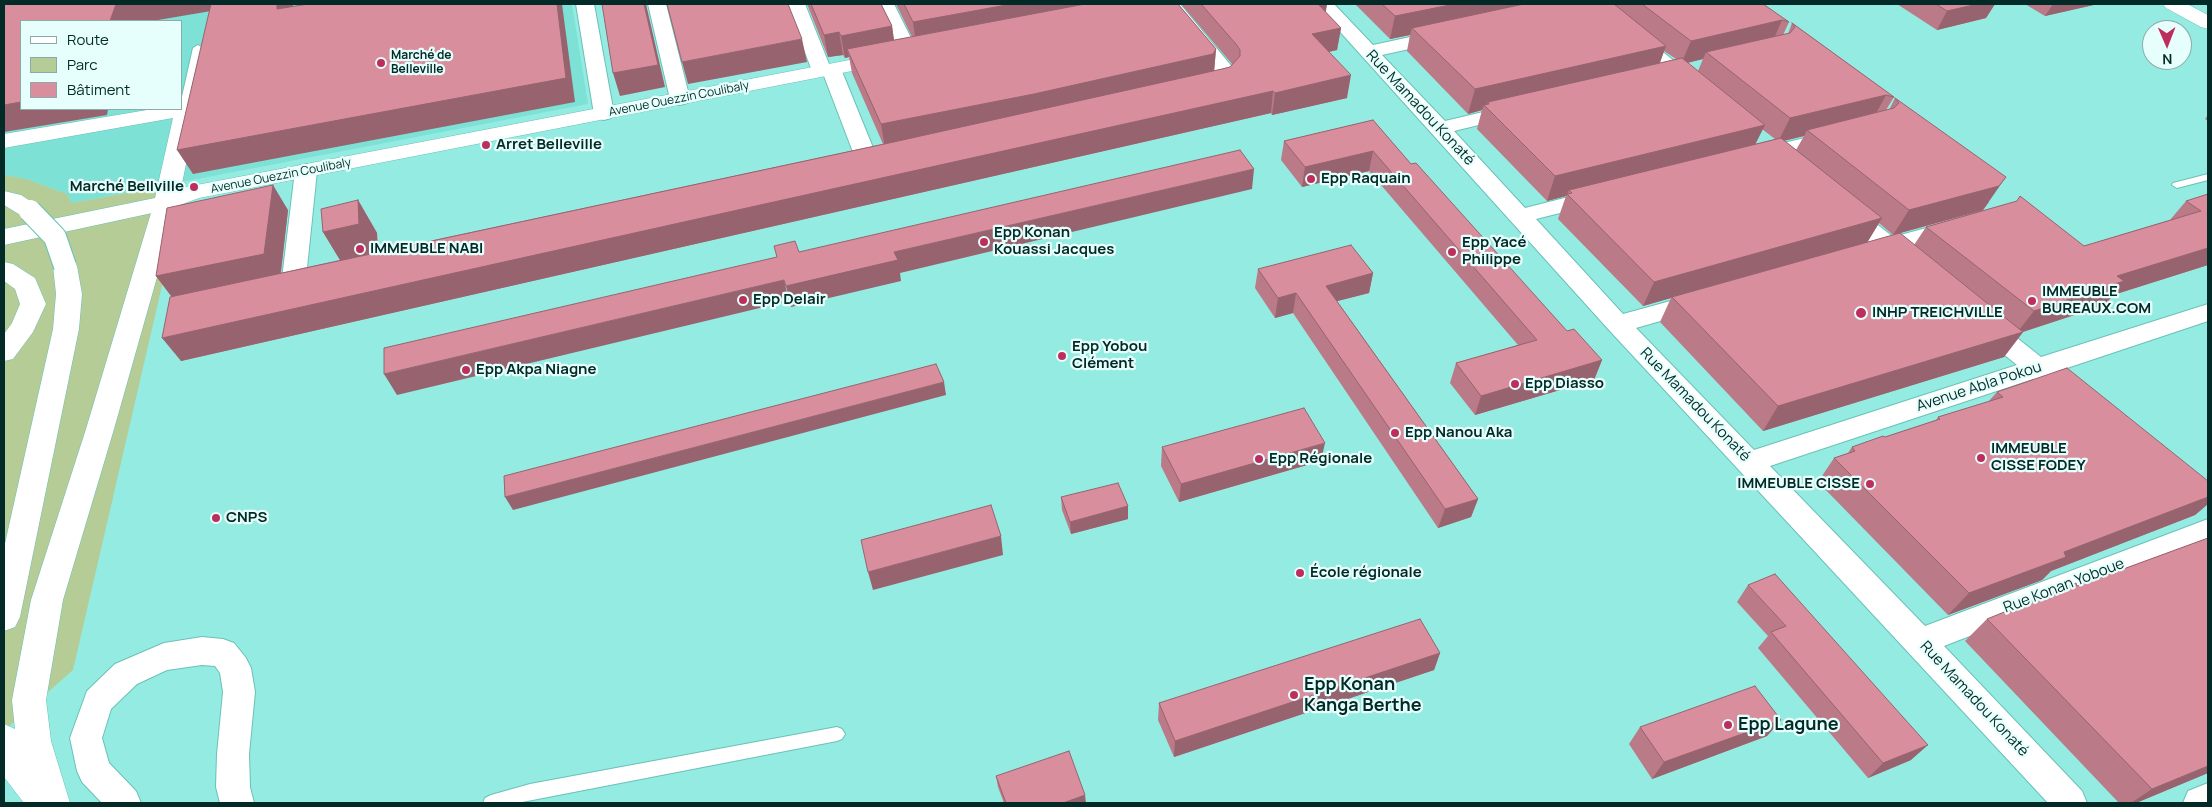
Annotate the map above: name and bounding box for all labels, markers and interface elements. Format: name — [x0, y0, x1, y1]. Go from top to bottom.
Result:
legend — [20, 20, 182, 110]
north arrow — [2142, 20, 2192, 70]
text: Route — [67, 29, 109, 50]
street label: Rue Mamadou Konaté — [1362, 47, 1478, 169]
place label: Marché de Belleville — [391, 49, 452, 77]
text: N — [2162, 50, 2172, 69]
text: Parc — [67, 54, 98, 75]
marker: Marché de Belleville — [375, 57, 387, 69]
street label: Avenue Ouezzin Coulibaly — [608, 78, 750, 120]
text: Bâtiment — [67, 79, 130, 100]
place label: Arret Belleville — [496, 136, 602, 154]
marker: Arret Belleville — [480, 139, 492, 151]
street label: Avenue Ouezzin Coulibaly — [210, 155, 352, 197]
place label: Epp Raquain — [1321, 170, 1411, 188]
marker: Epp Raquain — [1305, 173, 1317, 185]
place label: Marché Bellville — [70, 178, 184, 196]
marker: Marché Bellville — [188, 181, 200, 193]
place label: Epp Konan Kouassi Jacques — [994, 224, 1114, 259]
place label: Epp Yacé Philippe — [1462, 234, 1527, 269]
marker: Epp Konan Kouassi Jacques — [978, 236, 990, 248]
place label: IMMEUBLE NABI — [370, 240, 483, 258]
marker: IMMEUBLE NABI — [354, 243, 366, 255]
marker: Epp Yacé Philippe — [1446, 246, 1458, 258]
place label: IMMEUBLE BUREAUX.COM — [2042, 283, 2151, 318]
place label: Epp Delair — [753, 291, 826, 309]
marker: Epp Delair — [737, 294, 749, 306]
marker: IMMEUBLE BUREAUX.COM — [2026, 295, 2038, 307]
place label: INHP TREICHVILLE — [1872, 304, 2003, 322]
marker: INHP TREICHVILLE — [1854, 306, 1868, 320]
place label: Epp Yobou Clément — [1072, 338, 1147, 373]
street label: Rue Mamadou Konaté — [1636, 344, 1754, 466]
marker: Epp Yobou Clément — [1056, 350, 1068, 362]
street label: Avenue Abla Pokou — [1914, 358, 2044, 416]
place label: Epp Akpa Niagne — [476, 361, 596, 379]
marker: Epp Akpa Niagne — [460, 364, 472, 376]
place label: Epp Diasso — [1525, 375, 1604, 393]
marker: Epp Diasso — [1509, 378, 1521, 390]
place label: Epp Nanou Aka — [1405, 424, 1512, 442]
marker: Epp Nanou Aka — [1389, 427, 1401, 439]
place label: IMMEUBLE CISSE FODEY — [1991, 440, 2086, 475]
place label: Epp Régionale — [1269, 450, 1372, 468]
marker: IMMEUBLE CISSE FODEY — [1975, 452, 1987, 464]
marker: Epp Régionale — [1253, 453, 1265, 465]
place label: IMMEUBLE CISSE — [1737, 475, 1860, 493]
marker: IMMEUBLE CISSE — [1864, 478, 1876, 490]
place label: CNPS — [226, 509, 267, 527]
marker: CNPS — [210, 512, 222, 524]
street label: Rue Konan Yoboue — [2001, 555, 2127, 617]
place label: École régionale — [1310, 564, 1422, 582]
marker: École régionale — [1294, 567, 1306, 579]
street label: Rue Mamadou Konaté — [1916, 638, 2032, 760]
place label: Epp Konan Kanga Berthe — [1304, 674, 1422, 716]
marker: Epp Konan Kanga Berthe — [1288, 689, 1300, 701]
place label: Epp Lagune — [1738, 714, 1839, 736]
marker: Epp Lagune — [1722, 719, 1734, 731]

